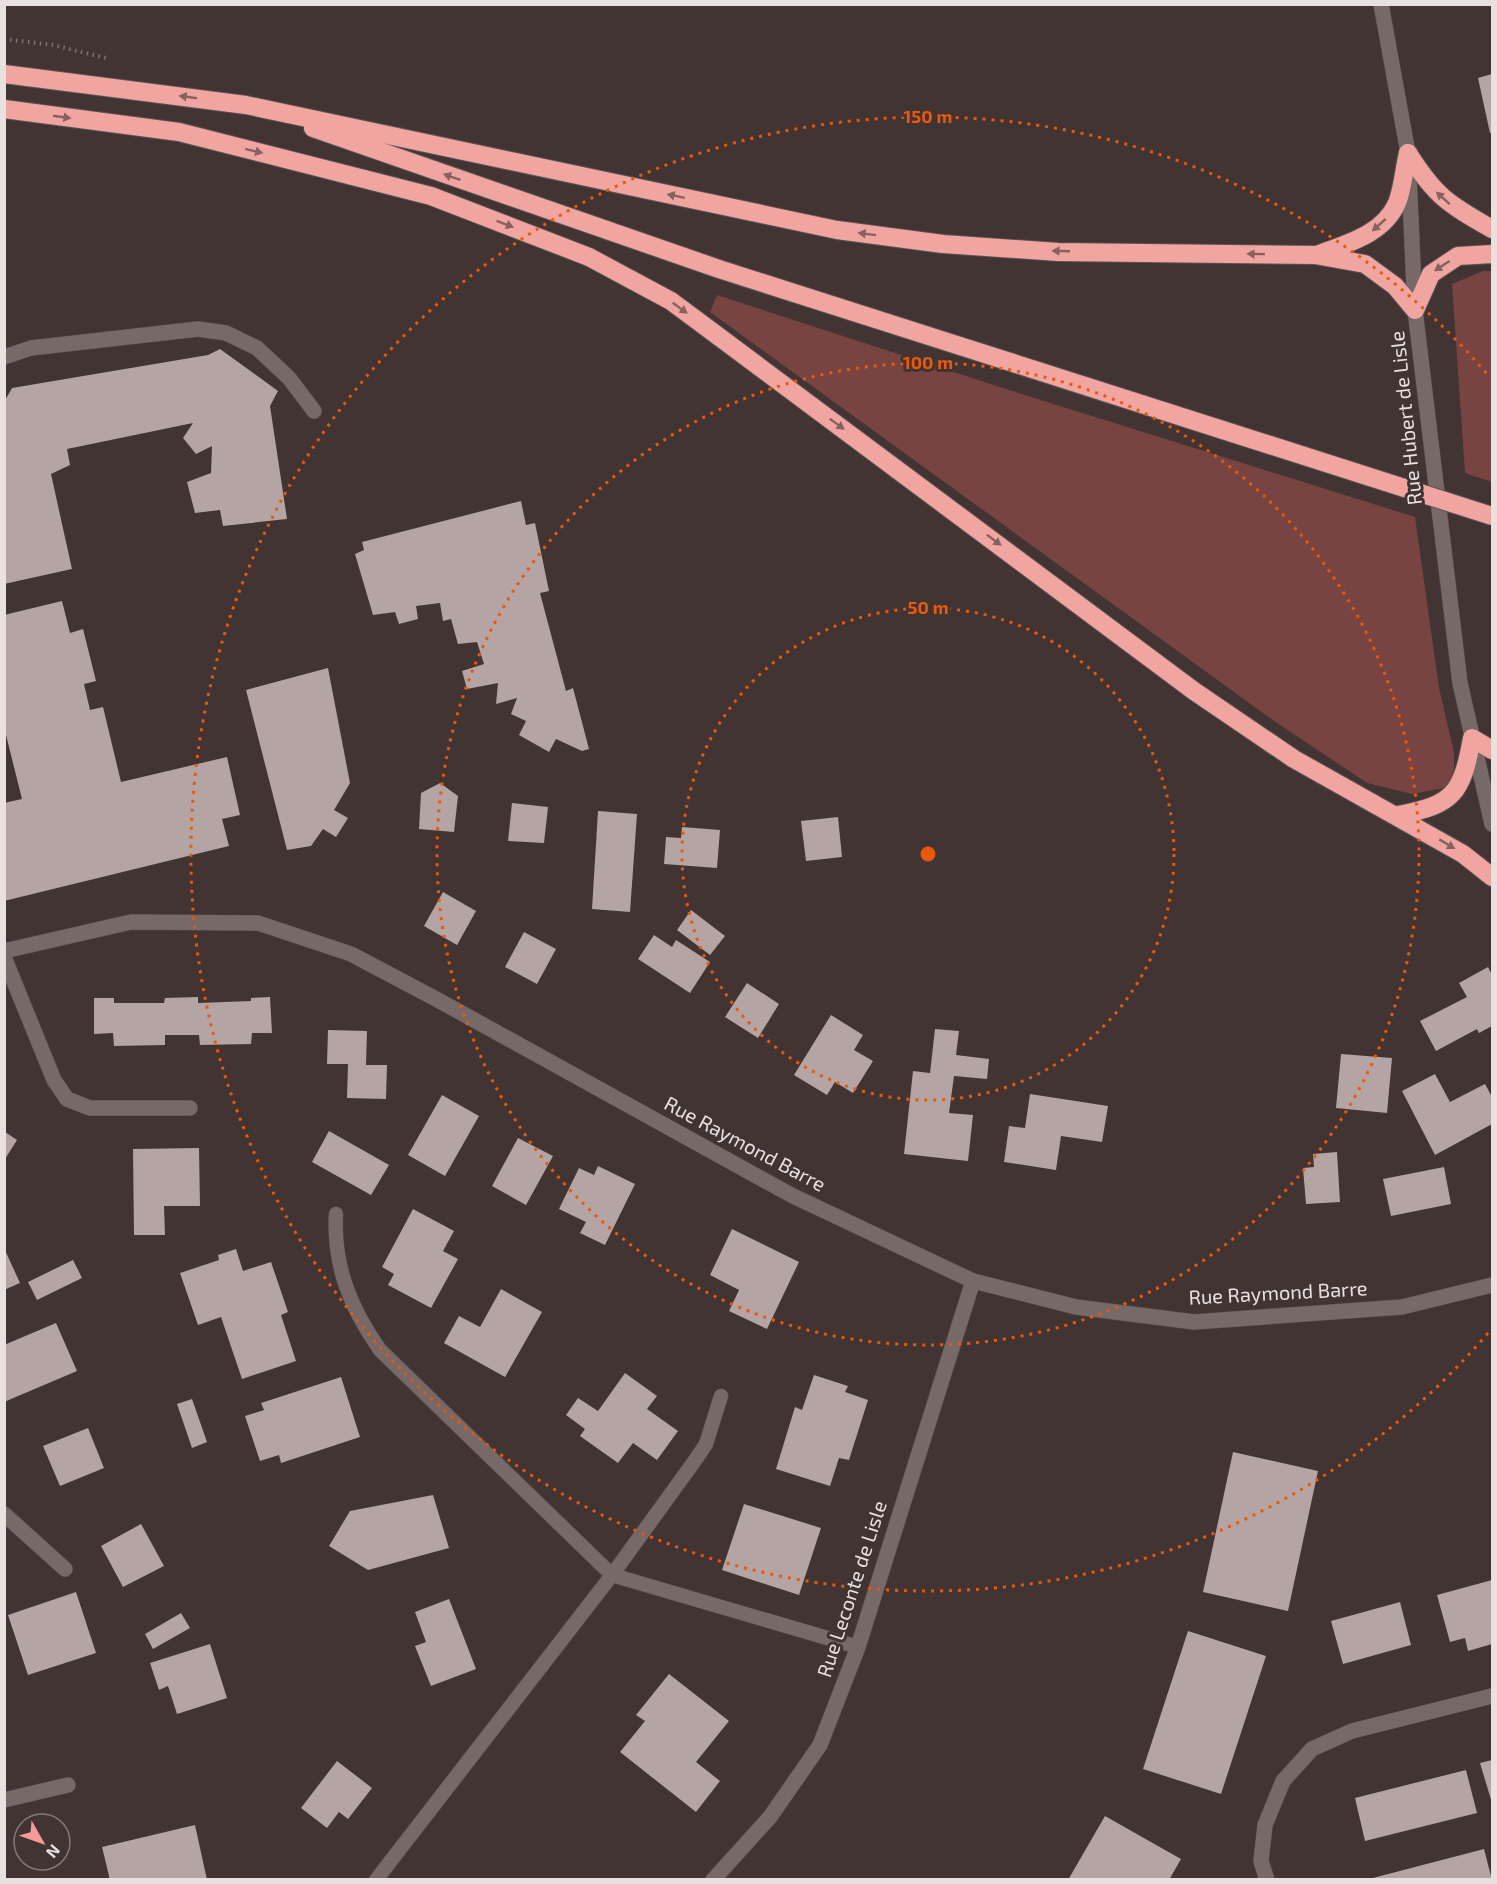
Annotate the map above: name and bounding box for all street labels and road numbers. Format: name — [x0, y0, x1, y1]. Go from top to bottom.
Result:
street label: Rue Hubert de Lisle — [1384, 330, 1426, 506]
street label: Rue Raymond Barre — [661, 1090, 830, 1196]
street label: Rue Raymond Barre — [1188, 1275, 1368, 1309]
street label: Rue Leconte de Lisle — [811, 1497, 891, 1680]

